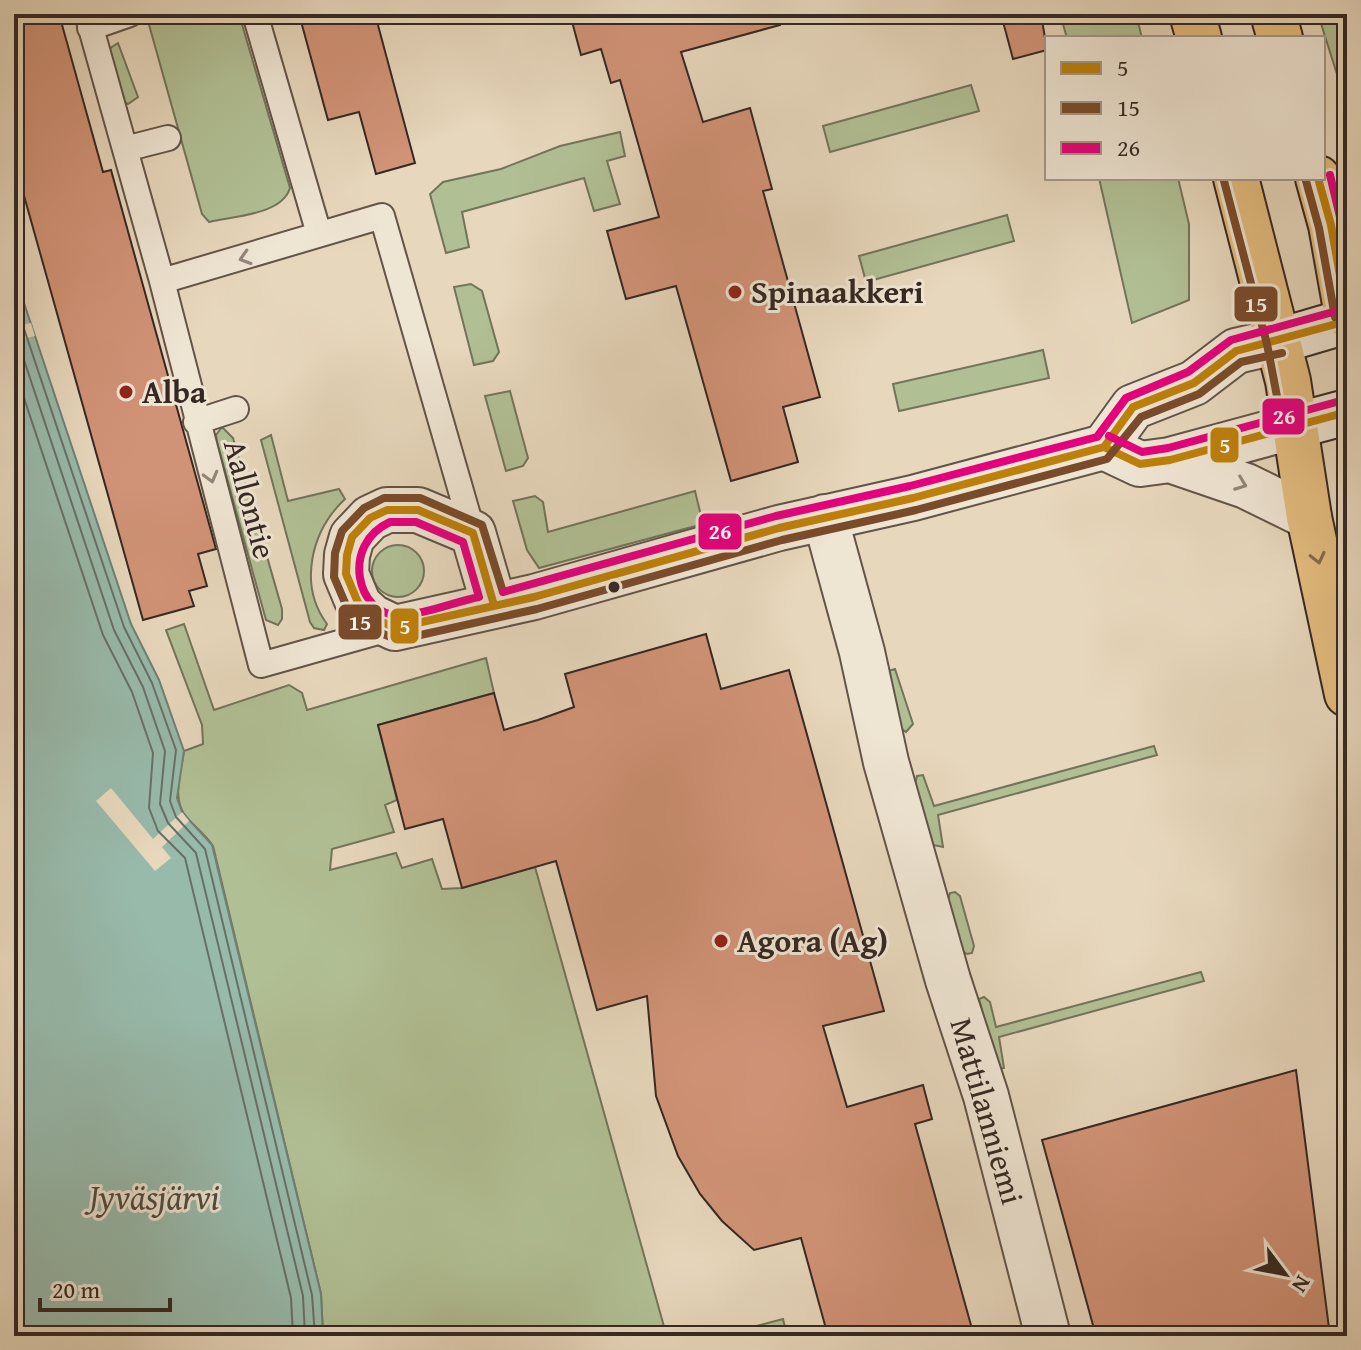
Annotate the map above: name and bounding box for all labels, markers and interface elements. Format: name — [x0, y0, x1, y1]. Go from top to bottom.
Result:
legend — [1045, 36, 1325, 180]
text: 5 — [1117, 50, 1129, 85]
text: 15 — [1117, 90, 1140, 125]
text: 26 — [1117, 130, 1140, 165]
one-way arrow — [238, 249, 252, 265]
place label: Spinaakkeri — [751, 268, 924, 315]
marker: Spinaakkeri — [726, 283, 744, 301]
line badge: 15 — [1233, 285, 1279, 323]
text: 15 — [1245, 288, 1267, 320]
place label: Alba — [142, 368, 207, 415]
marker: Alba — [117, 383, 135, 401]
line badge: 26 — [1261, 397, 1306, 436]
text: 26 — [1273, 400, 1295, 432]
line badge: 5 — [1209, 426, 1240, 464]
text: 5 — [1219, 429, 1231, 461]
street label: Aallontie — [212, 434, 289, 564]
one-way arrow — [202, 470, 219, 484]
one-way arrow — [1233, 474, 1247, 491]
line badge: 26 — [697, 512, 743, 551]
text: 26 — [709, 515, 731, 547]
one-way arrow — [1309, 550, 1326, 564]
unlabelled marker — [606, 579, 622, 595]
line badge: 15 — [337, 603, 383, 641]
text: 15 — [349, 606, 371, 638]
line badge: 5 — [389, 607, 420, 645]
text: 5 — [399, 610, 411, 642]
place label: Agora (Ag) — [737, 917, 888, 964]
marker: Agora (Ag) — [712, 932, 730, 950]
street label: Mattilanniemi — [938, 1012, 1037, 1210]
water label: Jyväsjärvi — [84, 1172, 219, 1221]
north arrow — [1245, 1234, 1325, 1314]
scale bar — [40, 1262, 170, 1312]
text: N — [1284, 1270, 1319, 1300]
text: 20 m — [52, 1272, 100, 1307]

